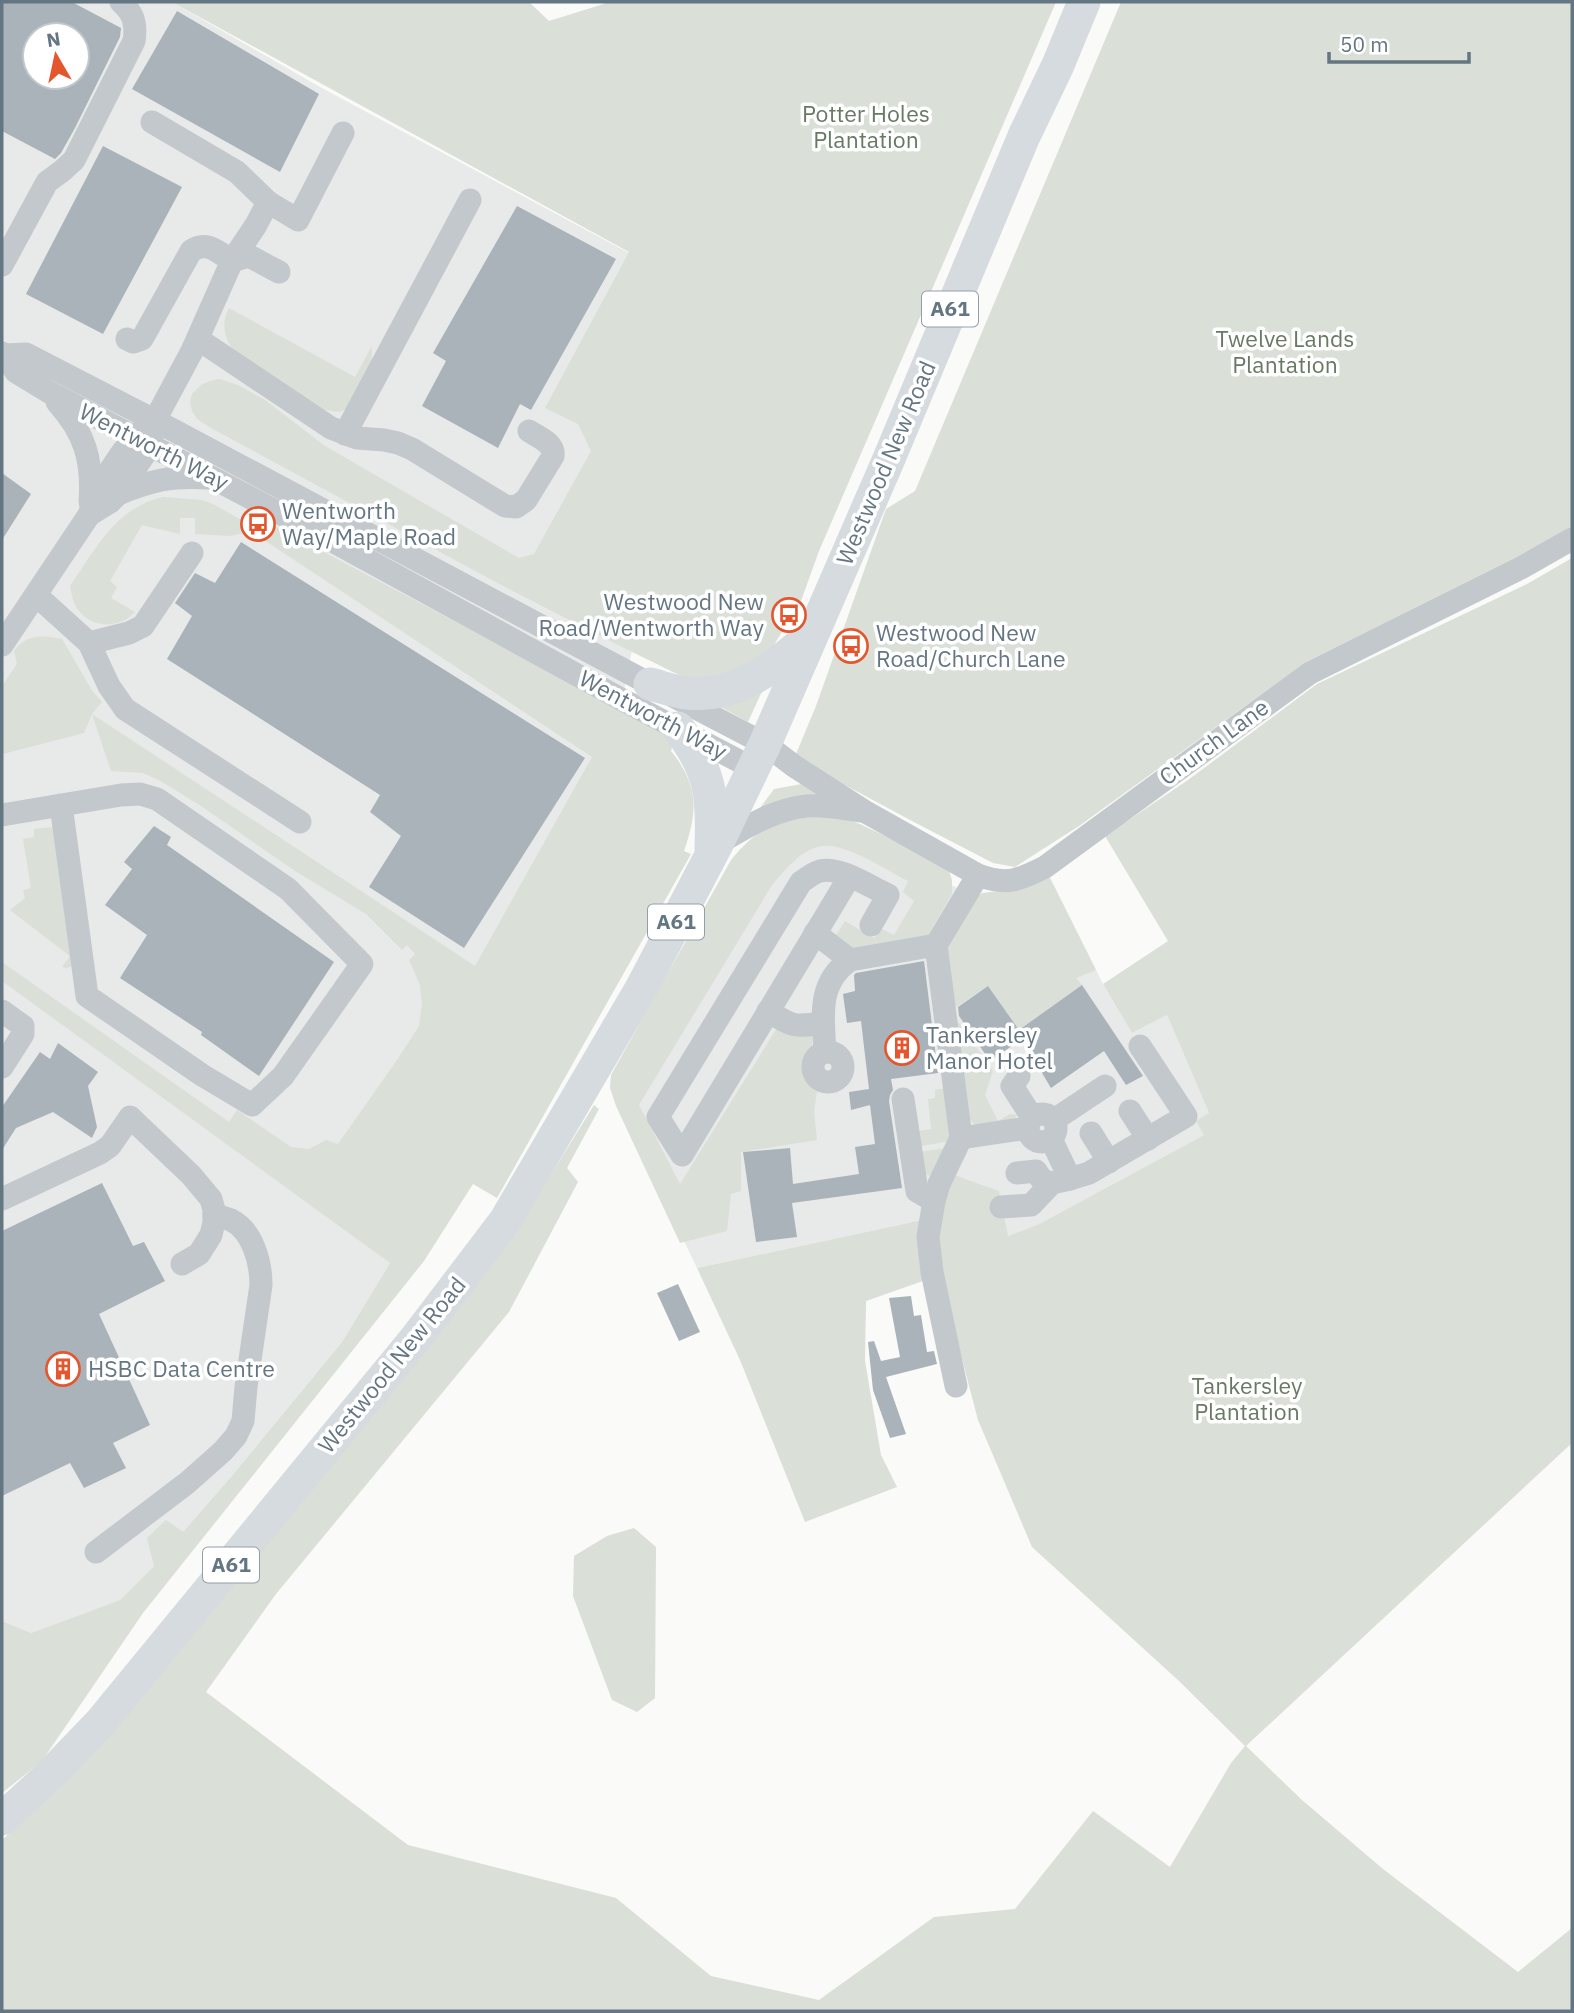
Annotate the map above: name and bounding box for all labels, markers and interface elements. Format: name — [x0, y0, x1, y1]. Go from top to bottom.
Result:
north arrow — [21, 21, 91, 91]
scale bar — [1329, 21, 1469, 65]
text: N — [45, 26, 62, 52]
text: 50 m — [1340, 30, 1389, 58]
park label: Potter Holes Plantation — [802, 98, 930, 154]
road number: A61 — [922, 292, 978, 326]
park label: Twelve Lands Plantation — [1215, 323, 1355, 379]
street label: Westwood New Road — [829, 356, 942, 569]
street label: Wentworth Way — [75, 396, 234, 497]
place label: Wentworth Way/Maple Road — [282, 495, 456, 551]
bus stop icon: Wentworth Way/Maple Road — [239, 505, 277, 543]
place label: Westwood New Road/Wentworth Way — [539, 586, 765, 642]
bus stop icon: Westwood New Road/Wentworth Way — [770, 596, 808, 634]
place label: Westwood New Road/Church Lane — [876, 617, 1066, 673]
bus stop icon: Westwood New Road/Church Lane — [832, 627, 870, 665]
street label: Wentworth Way — [574, 663, 733, 766]
street label: Church Lane — [1153, 691, 1274, 791]
road number: A61 — [648, 904, 704, 940]
place label: Tankersley Manor Hotel — [926, 1019, 1053, 1075]
building icon: Tankersley Manor Hotel — [883, 1029, 921, 1067]
street label: Westwood New Road — [311, 1270, 472, 1459]
building icon: HSBC Data Centre — [44, 1350, 82, 1388]
place label: HSBC Data Centre — [88, 1353, 275, 1383]
park label: Tankersley Plantation — [1191, 1370, 1303, 1426]
road number: A61 — [203, 1548, 259, 1582]

